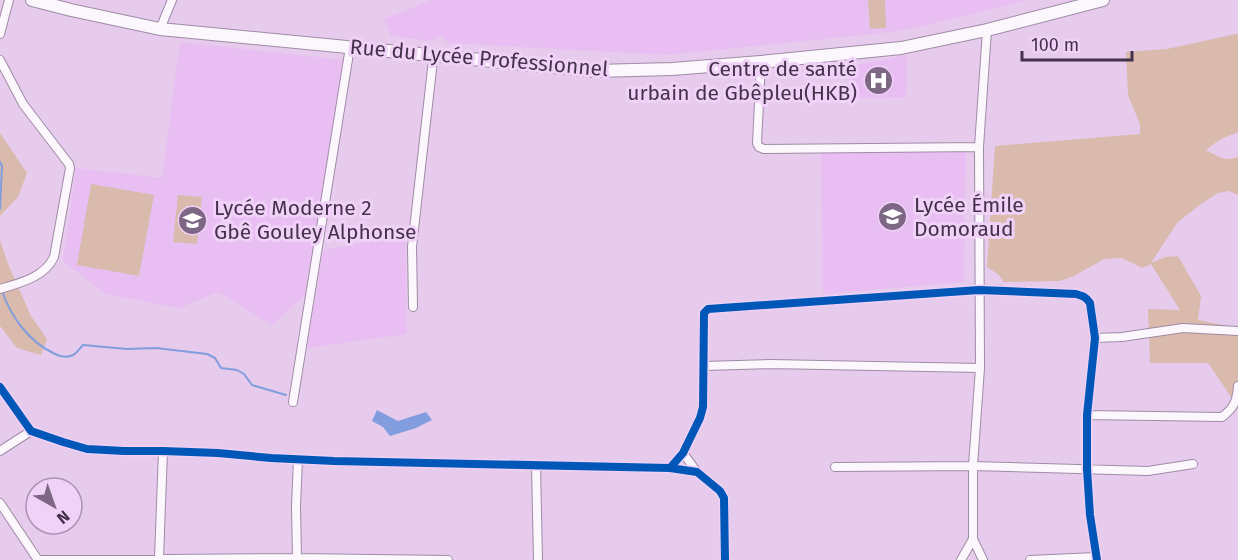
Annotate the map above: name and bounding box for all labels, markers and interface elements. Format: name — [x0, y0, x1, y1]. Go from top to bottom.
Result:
scale bar — [1022, 24, 1132, 62]
street label: Rue du Lycée Professionnel — [349, 34, 609, 82]
text: 100 m — [1031, 34, 1079, 56]
place label: Centre de santé urbain de Gbêpleu(HKB) — [627, 56, 857, 106]
hospital icon: Centre de santé urbain de Gbêpleu(HKB) — [862, 65, 894, 97]
place label: Lycée Émile Domoraud — [914, 192, 1024, 242]
place label: Lycée Moderne 2 Gbê Gouley Alphonse — [214, 195, 417, 245]
school or university icon: Lycée Émile Domoraud — [877, 201, 909, 233]
school or university icon: Lycée Moderne 2 Gbê Gouley Alphonse — [177, 204, 209, 236]
north arrow — [24, 476, 84, 536]
text: N — [53, 506, 73, 528]

